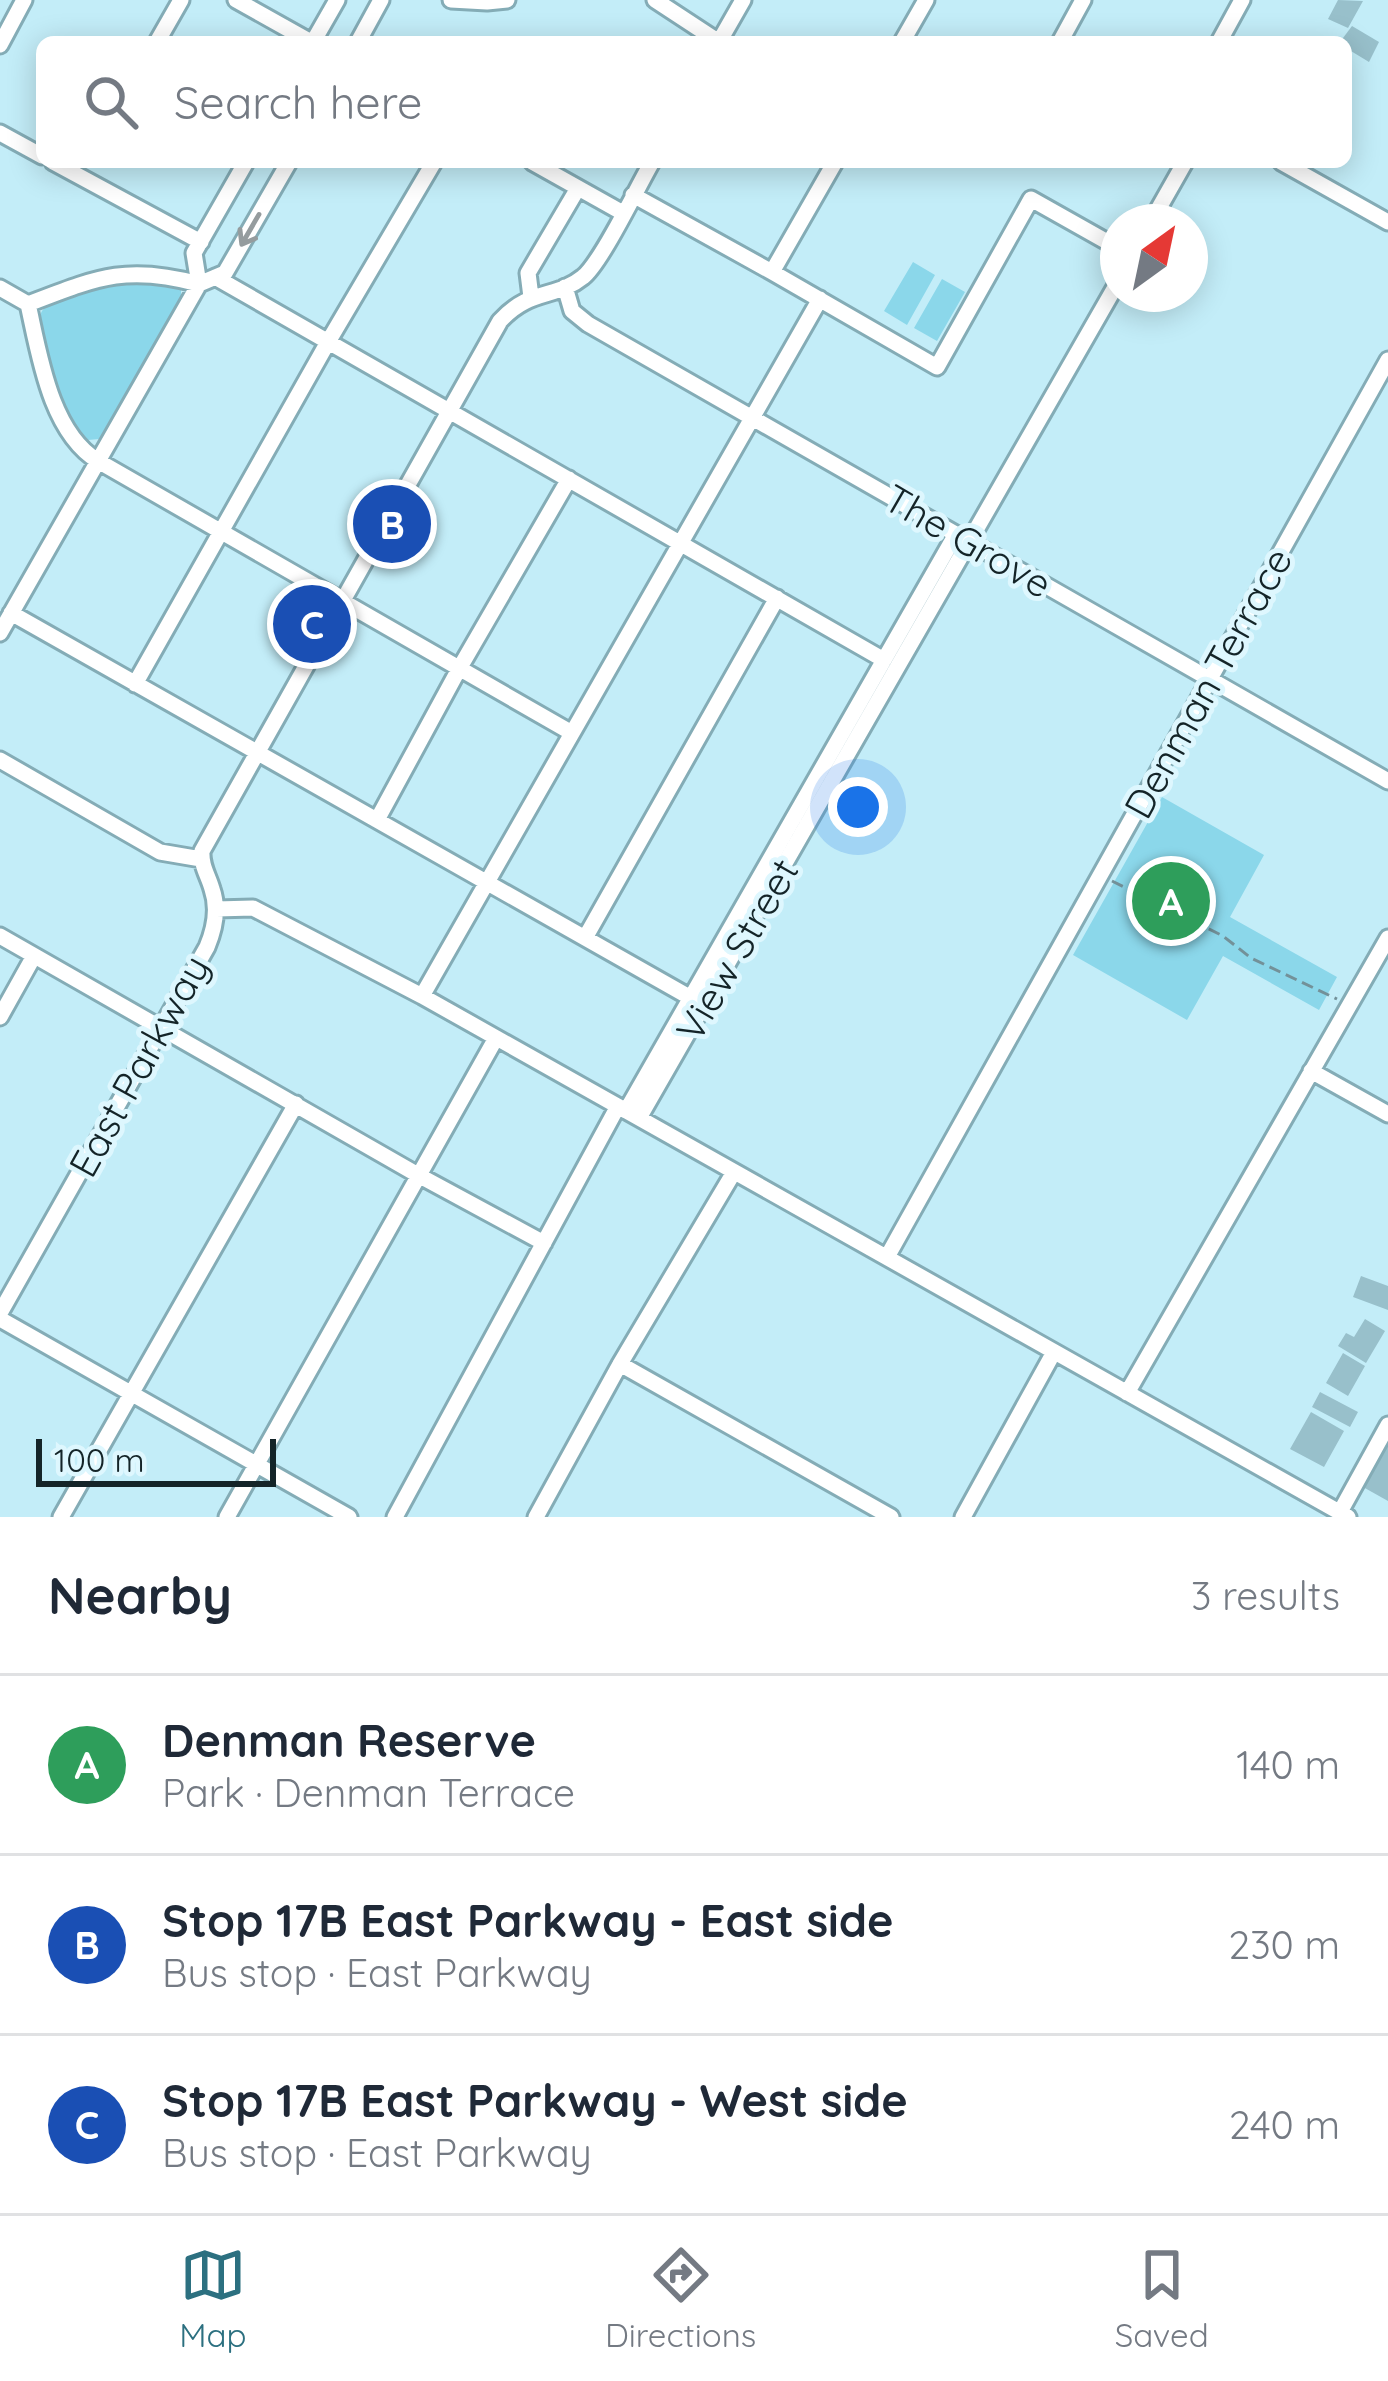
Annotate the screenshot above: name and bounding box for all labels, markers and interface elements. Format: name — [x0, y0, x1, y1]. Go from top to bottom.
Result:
search box — [36, 36, 1352, 168]
icon: search — [78, 69, 144, 135]
text: Search here — [174, 74, 422, 130]
north arrow — [1100, 204, 1208, 312]
one-way arrow — [238, 212, 262, 247]
street label: The Grove — [876, 473, 1061, 608]
pin: B — [353, 479, 431, 569]
street label: Denman Terrace — [1113, 539, 1302, 827]
pin: C — [273, 579, 351, 669]
your location — [828, 777, 888, 837]
street label: View Street — [665, 850, 809, 1050]
pin: A — [1132, 856, 1210, 946]
street label: East Parkway — [58, 946, 220, 1185]
scale bar — [36, 1433, 276, 1486]
text: 100 m — [54, 1439, 145, 1480]
text: Nearby — [48, 1563, 232, 1627]
text: 3 results — [1191, 1571, 1340, 1620]
text: Denman Reserve — [162, 1712, 536, 1768]
text: A — [75, 1740, 99, 1789]
text: 140 m — [1236, 1740, 1340, 1789]
text: Park · Denman Terrace — [162, 1768, 575, 1817]
text: Stop 17B East Parkway - East side — [162, 1892, 894, 1948]
text: B — [74, 1920, 100, 1969]
text: 230 m — [1229, 1920, 1340, 1969]
text: Bus stop · East Parkway — [162, 1948, 592, 1997]
text: Stop 17B East Parkway - West side — [162, 2072, 908, 2128]
text: C — [75, 2100, 99, 2149]
text: 240 m — [1229, 2100, 1340, 2149]
text: Bus stop · East Parkway — [162, 2128, 592, 2177]
tab: Map — [179, 2242, 247, 2355]
tab: Directions — [605, 2242, 756, 2355]
tab: Saved — [1115, 2242, 1209, 2355]

